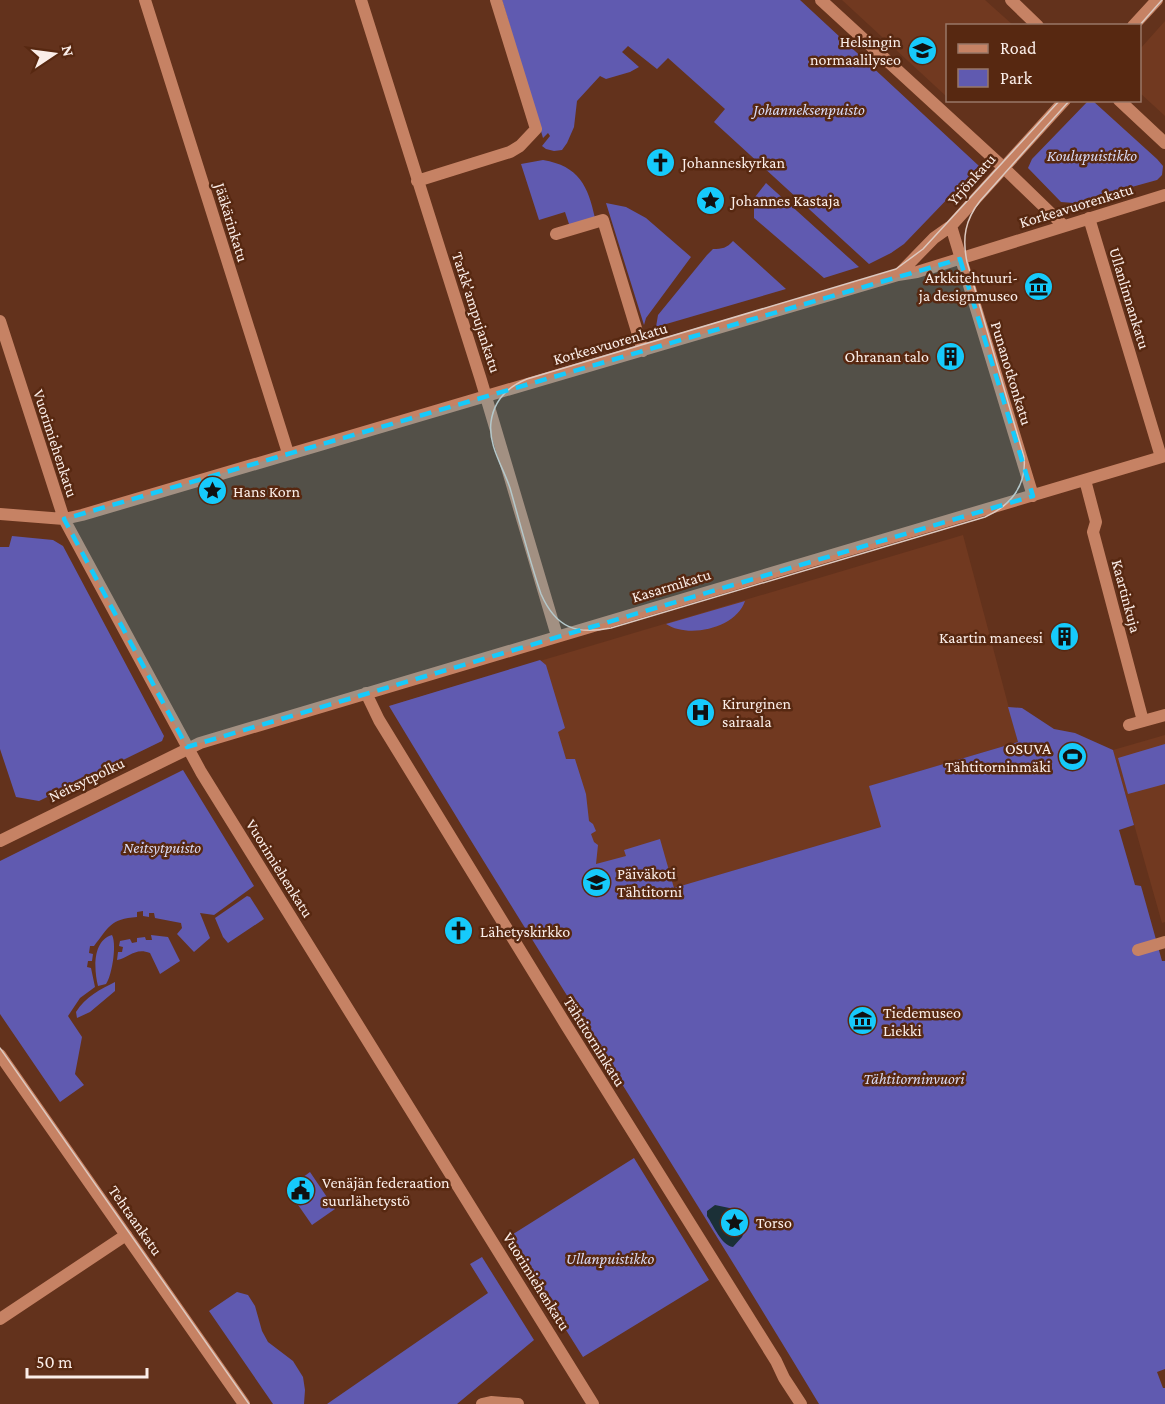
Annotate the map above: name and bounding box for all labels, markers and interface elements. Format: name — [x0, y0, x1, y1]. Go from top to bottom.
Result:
north arrow — [24, 24, 84, 84]
legend — [946, 24, 1141, 102]
place label: Helsingin normaalilyseo — [810, 33, 901, 69]
school or university icon: Helsingin normaalilyseo — [906, 34, 938, 66]
text: Road — [1000, 38, 1037, 58]
text: N — [59, 44, 78, 58]
text: Park — [1000, 68, 1032, 88]
park label: Johanneksenpuisto — [750, 101, 865, 119]
church icon: Johanneskyrkan — [645, 146, 677, 178]
park label: Koulupuistikko — [1047, 147, 1137, 165]
street label: Yrjönkatu — [944, 150, 1000, 209]
place label: Johanneskyrkan — [680, 154, 786, 172]
street label: Jääkärinkatu — [210, 179, 252, 264]
street label: Korkeavuorenkatu — [1017, 180, 1136, 231]
place icon: Johannes Kastaja — [694, 184, 726, 216]
place label: Johannes Kastaja — [729, 192, 840, 210]
street label: Ullanlinnankatu — [1106, 245, 1153, 351]
street label: Tarkk'ampujankatu — [448, 250, 504, 375]
place label: Arkkitehtuuri- ja designmuseo — [918, 269, 1018, 305]
museum icon: Arkkitehtuuri- ja designmuseo — [1023, 270, 1055, 302]
street label: Korkeavuorenkatu — [551, 319, 670, 368]
street label: Punanotkonkatu — [988, 319, 1035, 427]
building icon: Ohranan talo — [934, 340, 966, 372]
place label: Ohranan talo — [845, 348, 929, 365]
street label: Vuorimiehenkatu — [30, 387, 81, 500]
place icon: Hans Korn — [196, 475, 228, 507]
place label: Hans Korn — [233, 483, 300, 500]
street label: Kaartinkuja — [1108, 558, 1145, 635]
street label: Kasarmikatu — [630, 565, 713, 606]
building icon: Kaartin maneesi — [1048, 621, 1080, 653]
place label: Kaartin maneesi — [939, 629, 1043, 646]
place label: Kirurginen sairaala — [722, 695, 792, 730]
hospital icon: Kirurginen sairaala — [685, 696, 717, 728]
place label: OSUVA Tähtitorninmäki — [945, 740, 1052, 775]
sports icon: OSUVA Tähtitorninmäki — [1056, 741, 1088, 773]
street label: Neitsytpolku — [46, 754, 128, 806]
street label: Vuorimiehenkatu — [243, 816, 317, 921]
park label: Neitsytpuisto — [123, 839, 201, 857]
place label: Päiväkoti Tähtitorni — [617, 865, 682, 900]
school or university icon: Päiväkoti Tähtitorni — [580, 866, 612, 898]
church icon: Lähetyskirkko — [443, 915, 475, 947]
place label: Lähetyskirkko — [480, 923, 570, 941]
street label: Tähtitorninkatu — [560, 993, 629, 1090]
place label: Tiedemuseo Liekki — [883, 1004, 961, 1039]
museum icon: Tiedemuseo Liekki — [846, 1005, 878, 1037]
park label: Tähtitorninvuori — [863, 1070, 965, 1087]
place label: Venäjän federaation suurlähetystö — [322, 1174, 450, 1210]
public building icon: Venäjän federaation suurlähetystö — [285, 1175, 317, 1207]
street label: Tehtaankatu — [105, 1182, 166, 1259]
place icon: Torso — [719, 1206, 751, 1238]
place label: Torso — [756, 1214, 792, 1231]
street label: Vuorimiehenkatu — [500, 1229, 574, 1334]
park label: Ullanpuistikko — [566, 1250, 654, 1268]
scale bar — [27, 1341, 147, 1379]
text: 50 m — [36, 1352, 73, 1372]

